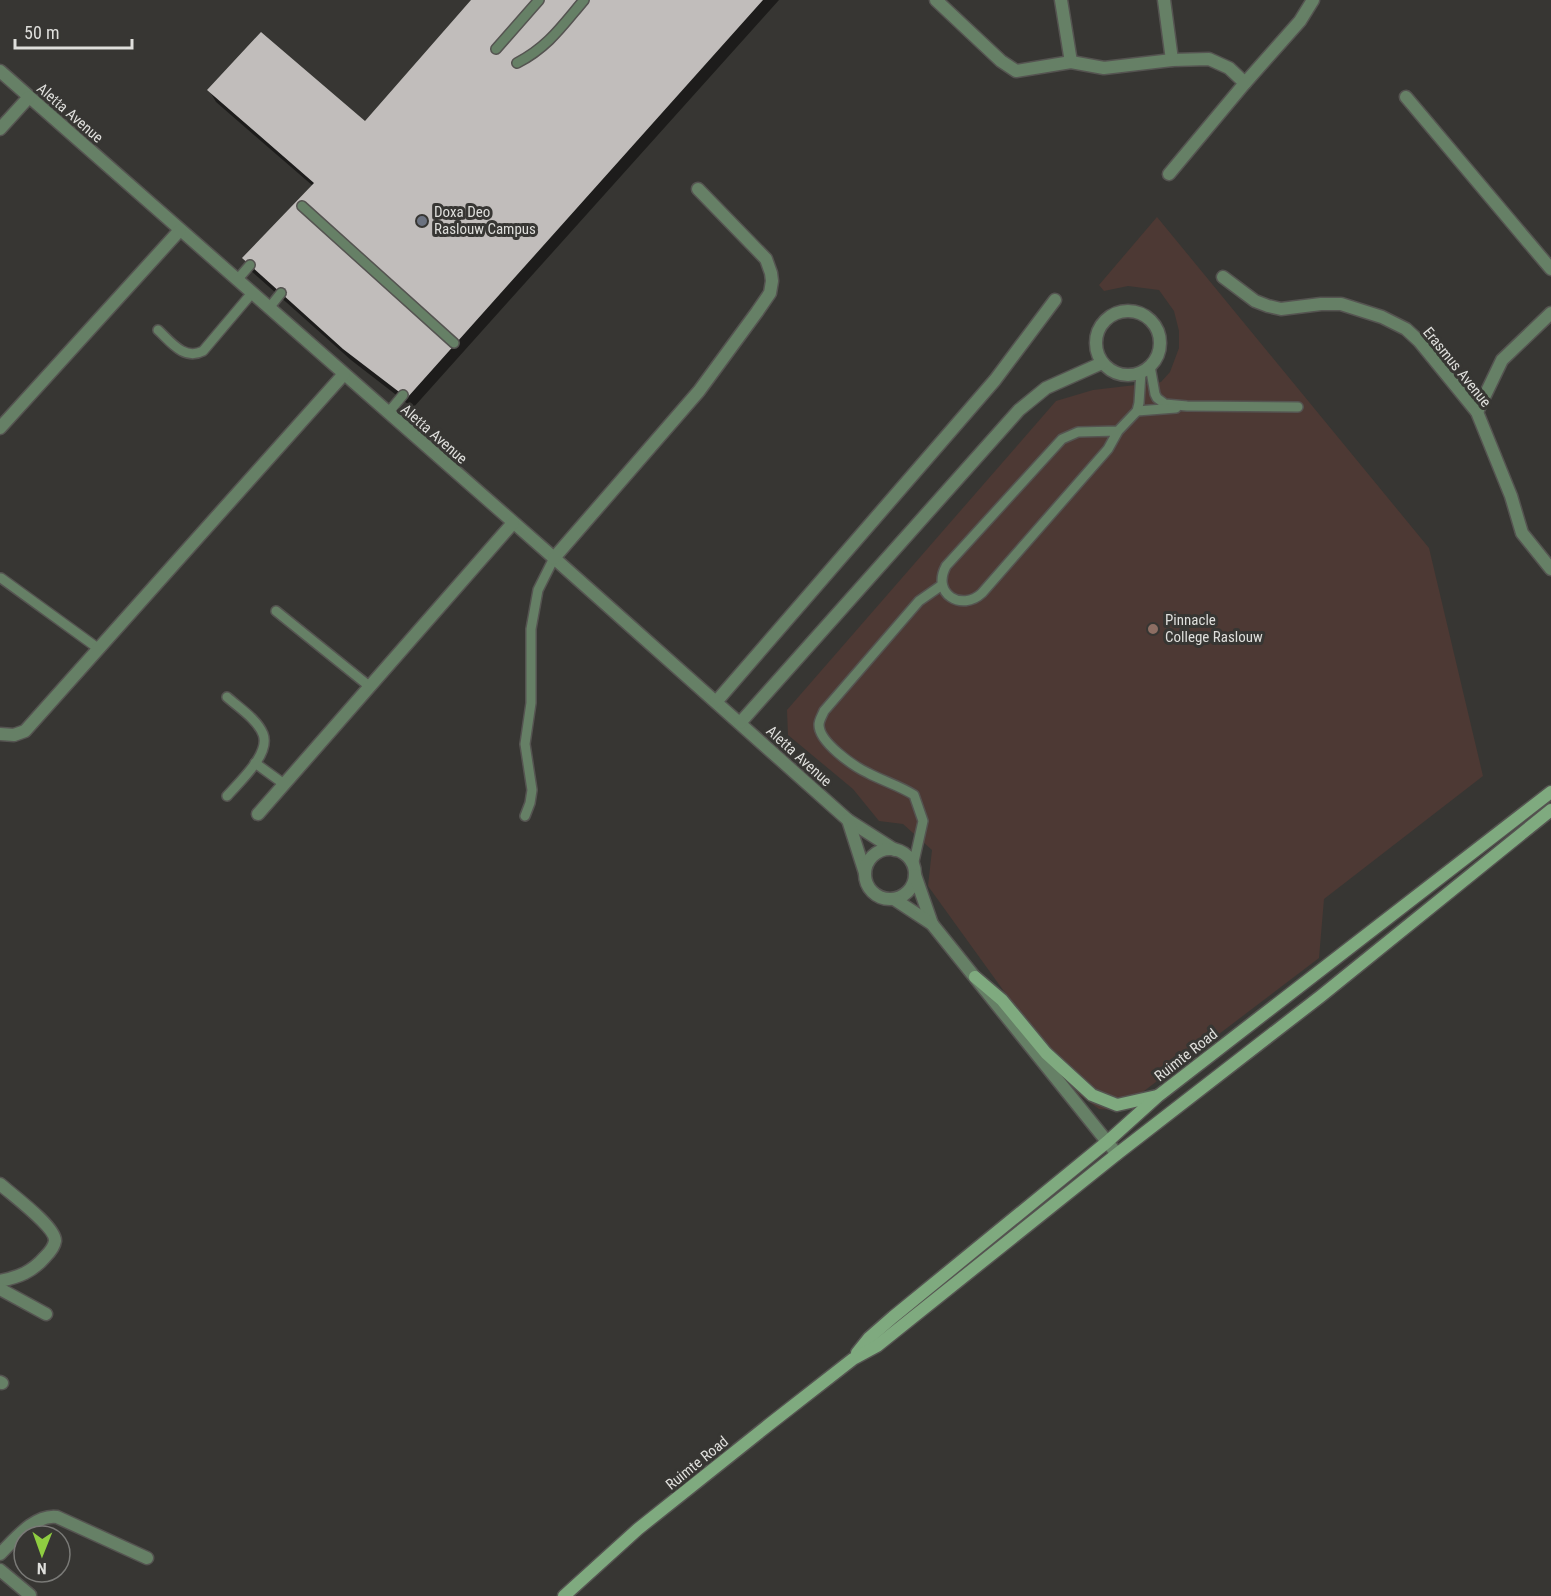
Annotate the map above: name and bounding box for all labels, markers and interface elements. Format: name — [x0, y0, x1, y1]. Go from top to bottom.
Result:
scale bar — [15, 12, 132, 50]
text: 50 m — [24, 22, 59, 43]
street label: Aletta Avenue — [33, 79, 107, 147]
place label: Doxa Deo Raslouw Campus — [434, 203, 536, 238]
marker: Doxa Deo Raslouw Campus — [415, 214, 429, 228]
street label: Erasmus Avenue — [1419, 323, 1495, 411]
street label: Aletta Avenue — [397, 400, 471, 468]
place label: Pinnacle College Raslouw — [1165, 611, 1263, 646]
marker: Pinnacle College Raslouw — [1146, 622, 1160, 636]
street label: Aletta Avenue — [763, 722, 835, 790]
street label: Ruimte Road — [1151, 1025, 1221, 1085]
street label: Ruimte Road — [662, 1432, 732, 1494]
north arrow — [12, 1524, 72, 1584]
text: N — [37, 1559, 47, 1578]

